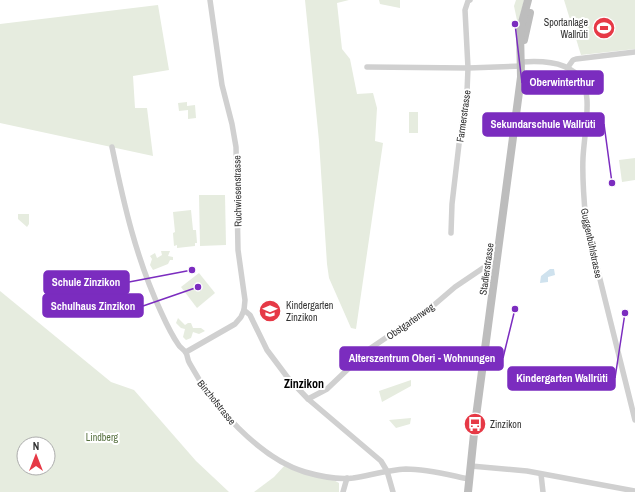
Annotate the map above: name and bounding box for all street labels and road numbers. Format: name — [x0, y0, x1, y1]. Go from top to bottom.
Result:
street label: Farmerstrasse — [453, 89, 474, 143]
street label: Ruchwiesenstrasse — [230, 155, 245, 227]
street label: Guggenbühlstrasse — [578, 207, 605, 280]
street label: Stadlerstrasse — [476, 242, 497, 296]
street label: Obstgartenweg — [384, 300, 437, 343]
street label: Binzhofstrasse — [194, 377, 239, 428]

